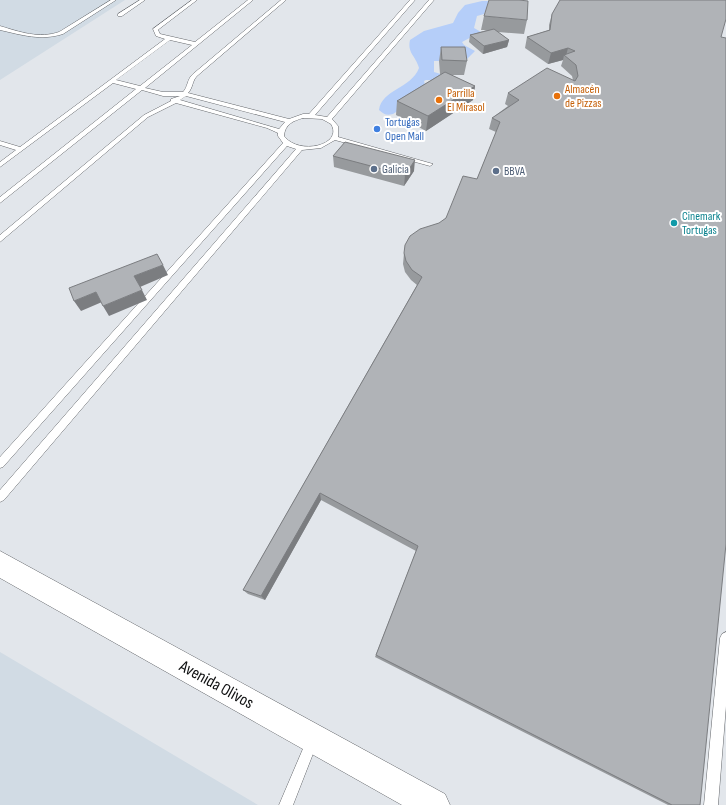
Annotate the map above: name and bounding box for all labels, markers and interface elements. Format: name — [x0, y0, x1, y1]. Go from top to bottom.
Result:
place label: Almacén de Pizzas — [564, 82, 602, 111]
place label: Parrilla El Mirasol — [447, 86, 485, 115]
marker: Almacén de Pizzas — [552, 91, 562, 101]
marker: Parrilla El Mirasol — [434, 95, 444, 105]
place label: Tortugas Open Mall — [385, 115, 424, 144]
marker: Tortugas Open Mall — [372, 124, 382, 134]
place label: Galicia — [382, 162, 409, 177]
marker: Galicia — [369, 164, 379, 174]
place label: BBVA — [504, 164, 526, 179]
marker: BBVA — [491, 166, 501, 176]
place label: Cinemark Tortugas — [682, 209, 721, 238]
marker: Cinemark Tortugas — [669, 218, 679, 228]
street label: Avenida Olivos — [175, 656, 257, 713]

